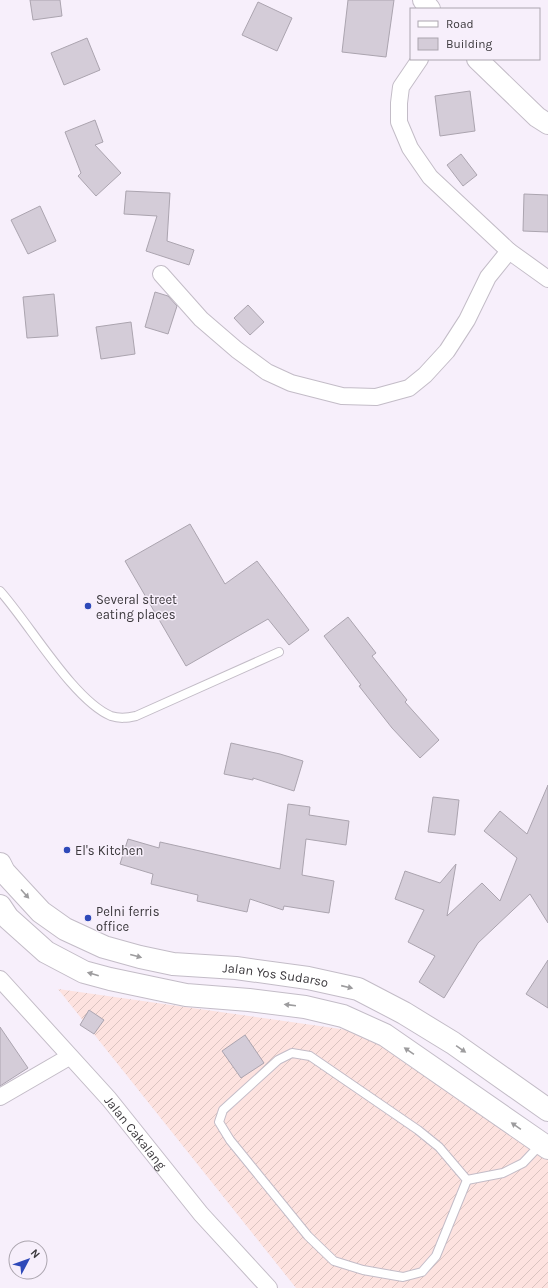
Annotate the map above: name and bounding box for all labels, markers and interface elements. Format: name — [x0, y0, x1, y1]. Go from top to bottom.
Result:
legend — [410, 8, 540, 60]
text: Road — [446, 17, 474, 31]
text: Building — [446, 37, 493, 51]
place label: Several street eating places — [96, 592, 177, 622]
marker: Several street eating places — [83, 601, 93, 611]
place label: El's Kitchen — [75, 843, 143, 858]
marker: El's Kitchen — [62, 845, 72, 855]
one-way arrow — [20, 889, 29, 899]
place label: Pelni ferris office — [96, 904, 160, 934]
marker: Pelni ferris office — [83, 913, 93, 923]
one-way arrow — [130, 953, 142, 959]
street label: Jalan Yos Sudarso — [222, 960, 330, 990]
one-way arrow — [86, 971, 98, 977]
one-way arrow — [341, 984, 353, 990]
one-way arrow — [284, 1002, 296, 1008]
one-way arrow — [455, 1045, 466, 1053]
one-way arrow — [403, 1048, 415, 1055]
street label: Jalan Cakalang — [102, 1093, 170, 1173]
one-way arrow — [511, 1122, 521, 1130]
north arrow — [8, 1240, 48, 1280]
text: N — [28, 1247, 43, 1261]

